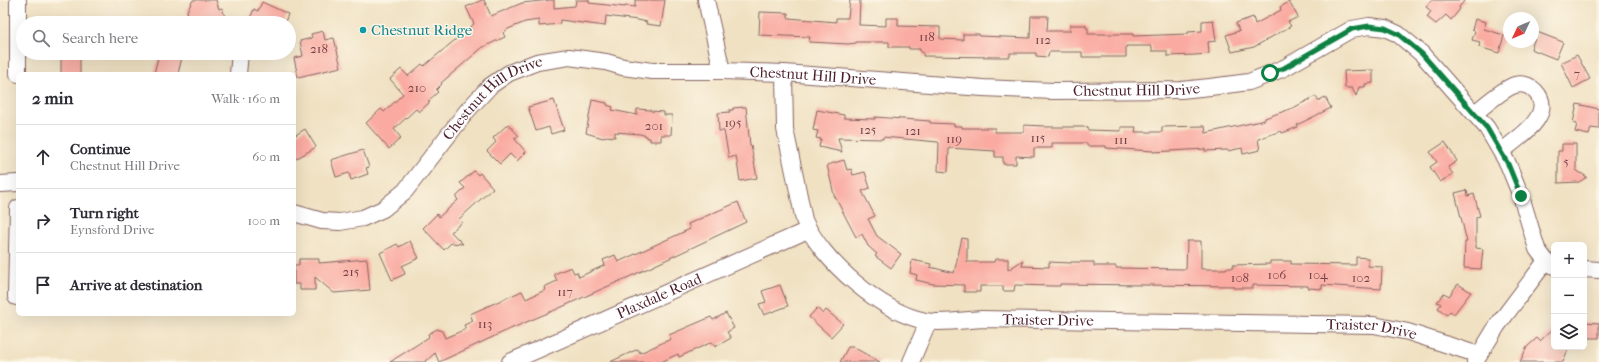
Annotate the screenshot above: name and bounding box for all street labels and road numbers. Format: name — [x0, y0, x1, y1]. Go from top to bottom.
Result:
street label: Chestnut Hill Drive — [439, 52, 544, 144]
street label: Chestnut Hill Drive — [749, 63, 878, 89]
street label: Chestnut Hill Drive — [1073, 79, 1201, 100]
street label: Plaxdale Road — [614, 269, 705, 323]
street label: Traister Drive — [1002, 310, 1094, 330]
street label: Traister Drive — [1326, 315, 1420, 343]

